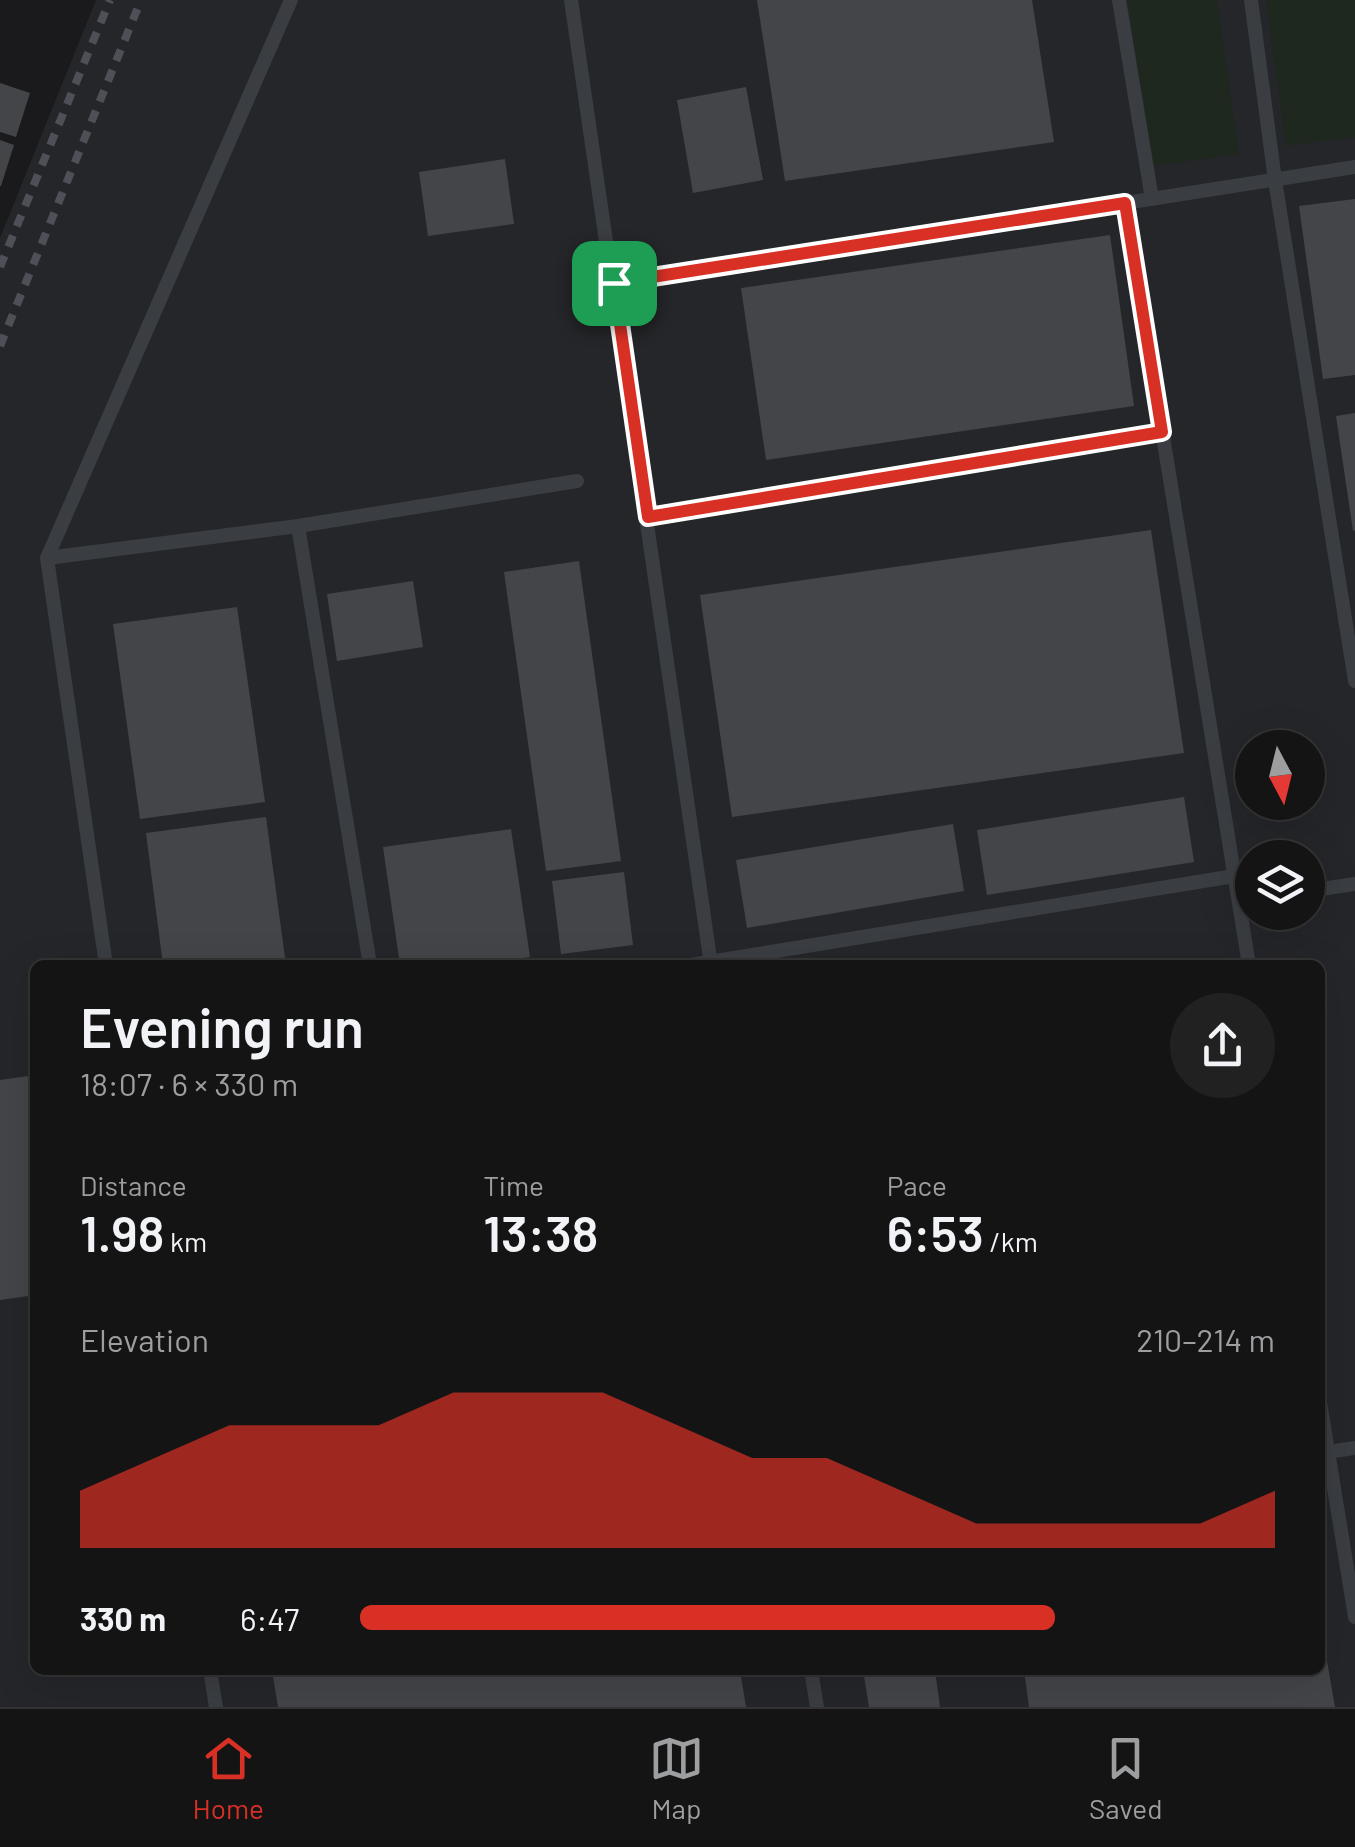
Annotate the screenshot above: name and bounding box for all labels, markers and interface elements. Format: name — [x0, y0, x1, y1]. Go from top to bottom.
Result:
pin — [572, 241, 657, 326]
icon: arrive — [587, 256, 642, 311]
north arrow — [1235, 730, 1325, 820]
map controls — [1235, 730, 1325, 930]
button: layers — [1235, 840, 1325, 930]
text: Evening run — [80, 993, 364, 1059]
button: share — [1170, 993, 1275, 1098]
text: 18:07 · 6 × 330 m — [80, 1064, 298, 1102]
text: Distance — [80, 1168, 187, 1202]
text: Time — [483, 1168, 544, 1202]
text: Pace — [887, 1168, 947, 1202]
text: 1.98 — [80, 1202, 164, 1262]
text: 13:38 — [483, 1202, 598, 1262]
text: 6:53 — [887, 1202, 984, 1262]
text: km — [164, 1224, 207, 1258]
text: /km — [984, 1224, 1038, 1258]
text: Elevation — [80, 1320, 209, 1358]
text: 210–214 m — [1136, 1320, 1275, 1358]
text: 330 m — [80, 1599, 166, 1637]
text: 6:47 — [240, 1599, 299, 1637]
tab: Home — [193, 1731, 264, 1825]
tab: Map — [649, 1731, 704, 1825]
tab: Saved — [1089, 1731, 1162, 1825]

